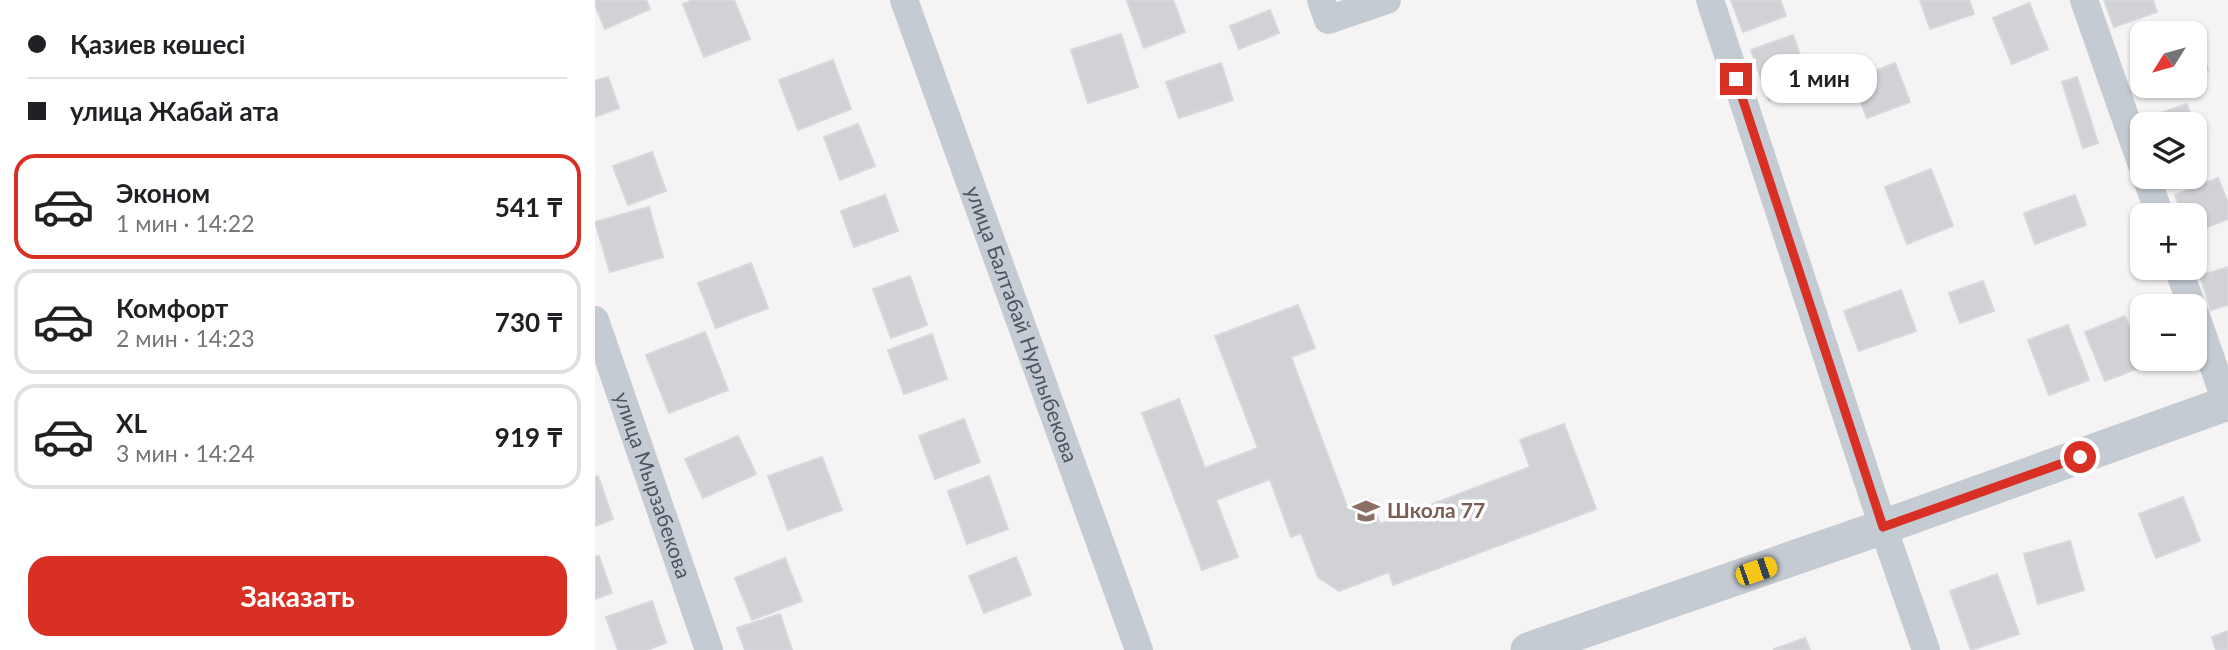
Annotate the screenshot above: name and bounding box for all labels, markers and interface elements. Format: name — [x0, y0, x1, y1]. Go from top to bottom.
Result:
north arrow — [2130, 21, 2207, 98]
map controls — [2130, 21, 2207, 371]
text: Қазиев көшесі — [70, 28, 245, 60]
callout: 1 мин — [1761, 55, 1876, 104]
route end — [1720, 63, 1752, 95]
text: 1 мин — [1788, 64, 1850, 92]
text: улица Жабай ата — [70, 95, 279, 127]
button: layers — [2130, 112, 2207, 189]
icon: car — [32, 175, 95, 238]
text: Эконом — [116, 177, 210, 209]
street label: улица Балтабай Нурлыбекова — [961, 182, 1084, 465]
text: 541 ₸ — [495, 191, 563, 223]
button: + — [2130, 203, 2207, 280]
text: 1 мин · 14:22 — [116, 209, 255, 237]
icon: car — [32, 290, 95, 353]
text: Комфорт — [116, 292, 228, 324]
button: − — [2130, 294, 2207, 371]
text: 730 ₸ — [495, 306, 563, 338]
text: 2 мин · 14:23 — [116, 324, 255, 352]
street label: улица Мырзабекова — [610, 389, 697, 581]
icon: car — [32, 405, 95, 468]
text: XL — [116, 407, 147, 439]
text: 919 ₸ — [495, 421, 563, 453]
text: 3 мин · 14:24 — [116, 439, 255, 467]
route start — [2064, 441, 2096, 473]
school or university icon: Школа 77 — [1351, 496, 1381, 526]
place label: Школа 77 — [1387, 497, 1485, 522]
car — [1733, 554, 1780, 588]
button: Заказать — [28, 556, 567, 636]

